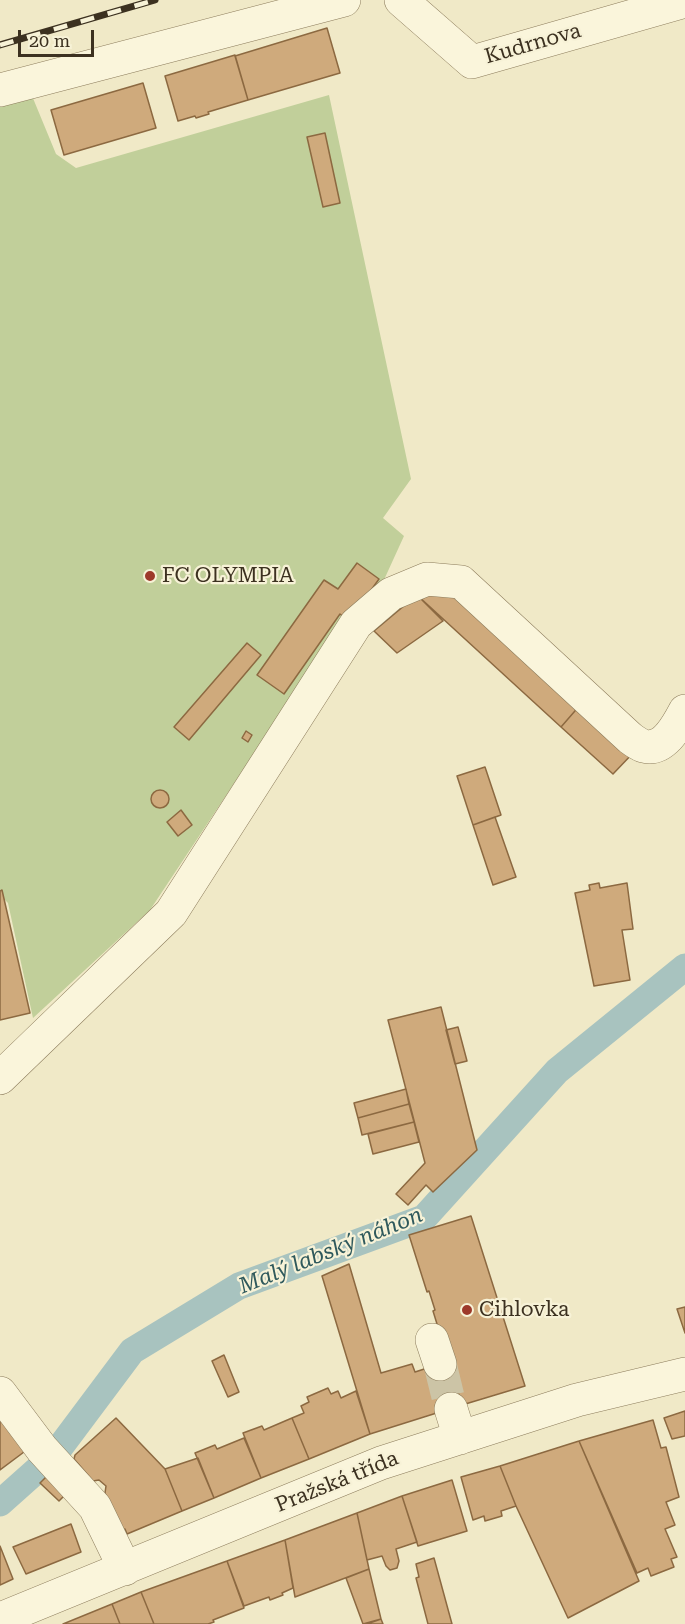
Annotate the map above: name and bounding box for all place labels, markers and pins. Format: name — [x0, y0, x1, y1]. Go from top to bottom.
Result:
place label: FC OLYMPIA — [162, 563, 294, 589]
marker: FC OLYMPIA — [143, 569, 157, 583]
place label: Cihlovka — [479, 1297, 569, 1323]
marker: Cihlovka — [460, 1303, 474, 1317]

